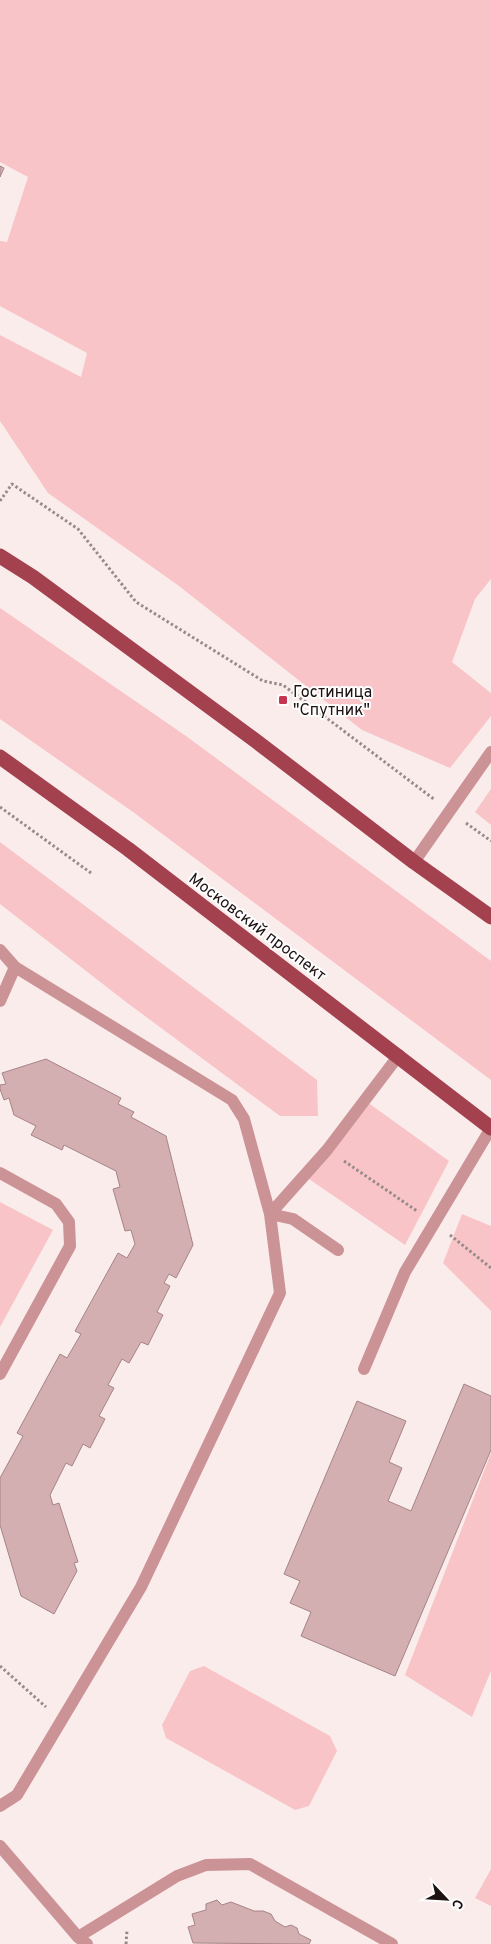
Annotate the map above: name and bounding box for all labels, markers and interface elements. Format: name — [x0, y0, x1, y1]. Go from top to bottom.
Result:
place label: Гостиница "Спутник" — [293, 683, 372, 721]
marker: Гостиница "Спутник" — [277, 694, 289, 706]
street label: Московский проспект — [184, 869, 329, 986]
north arrow — [421, 1874, 471, 1924]
text: С — [447, 1896, 466, 1912]

